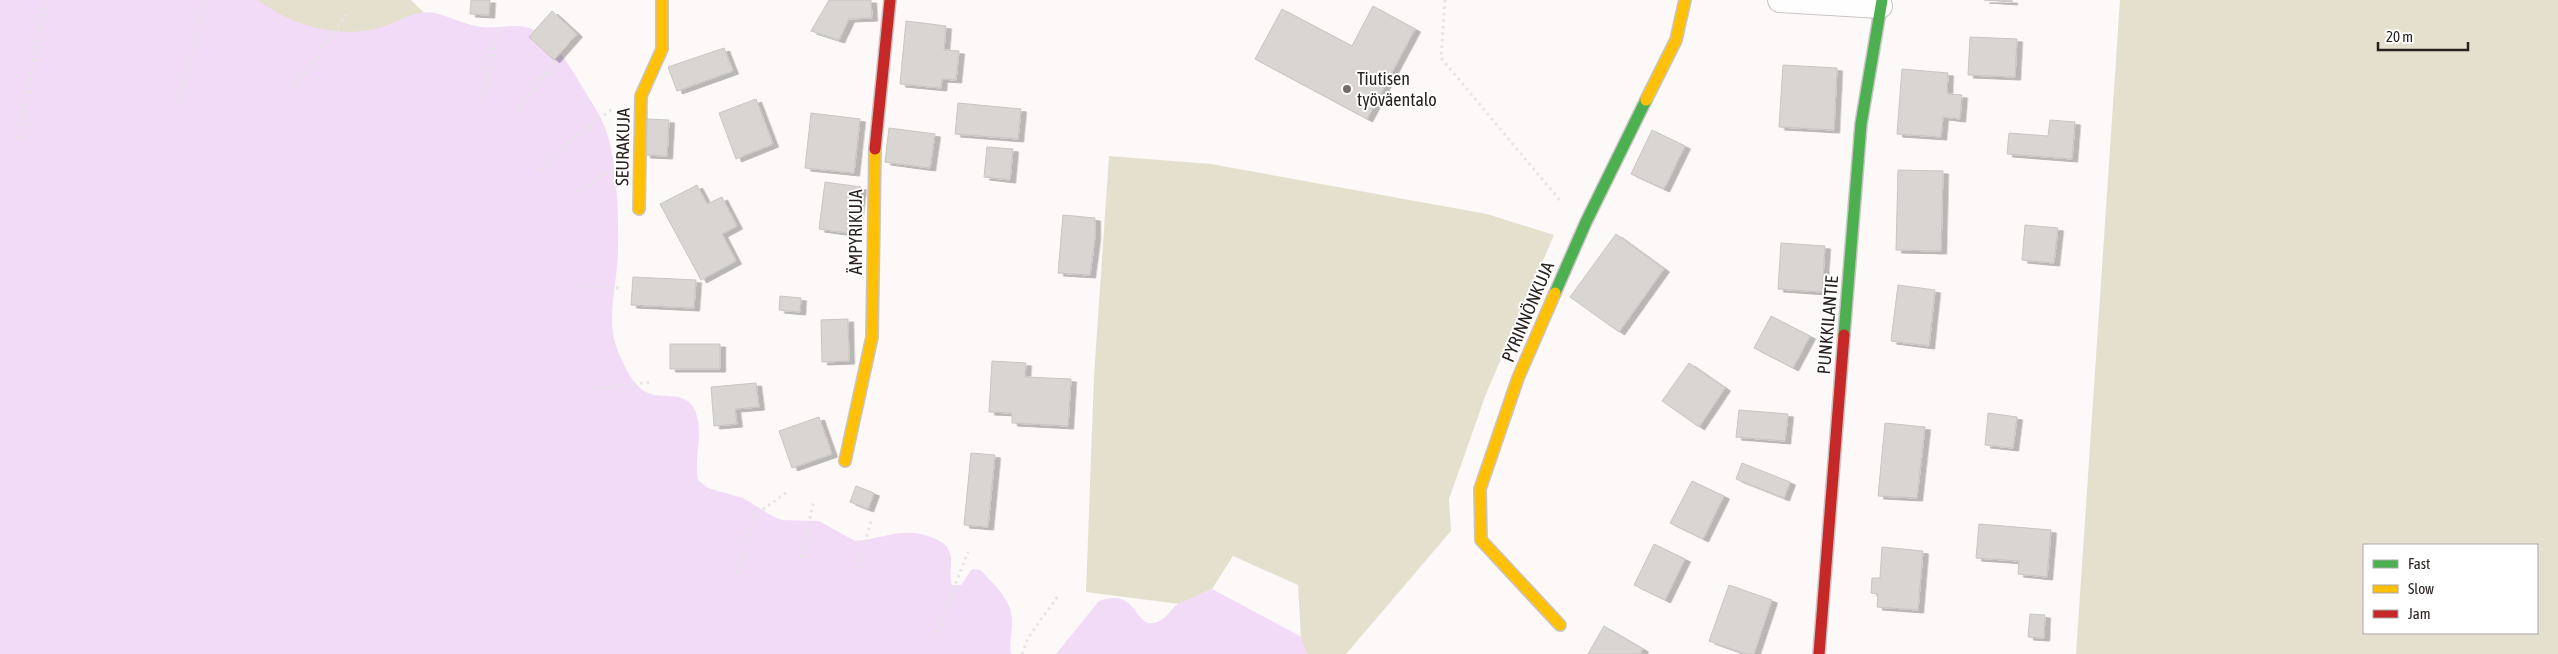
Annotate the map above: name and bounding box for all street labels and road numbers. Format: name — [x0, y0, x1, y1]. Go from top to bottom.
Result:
street label: SEURAKUJA — [611, 108, 634, 186]
street label: ÄMPYRIKUJA — [845, 189, 866, 275]
street label: PYRINNÖNKUJA — [1497, 258, 1558, 365]
street label: PUNKKILANTIE — [1813, 274, 1842, 375]

